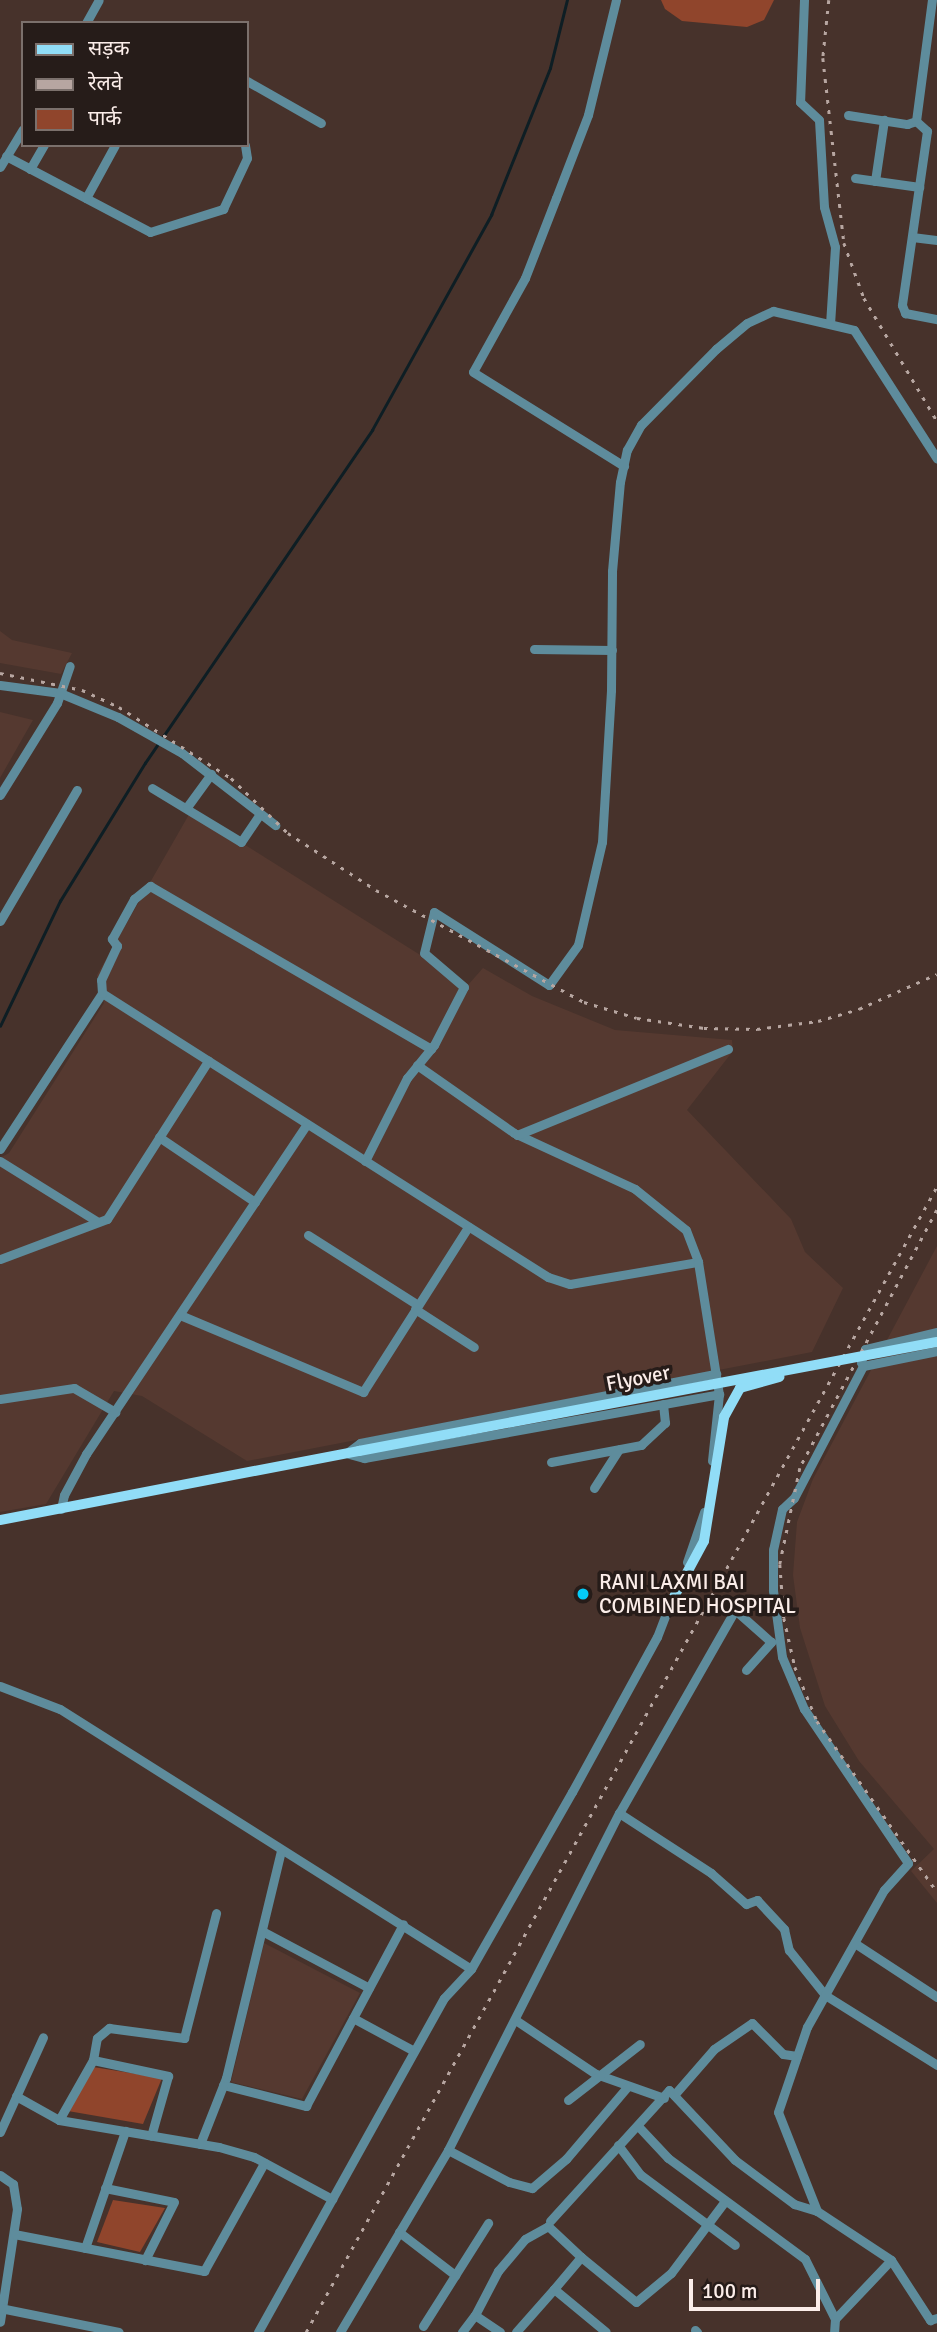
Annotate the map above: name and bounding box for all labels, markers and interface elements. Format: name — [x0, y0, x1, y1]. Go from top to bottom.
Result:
legend — [21, 21, 248, 147]
text: सड़क — [88, 35, 130, 61]
text: रेलवे — [88, 70, 123, 96]
text: पार्क — [88, 105, 122, 131]
street label: Flyover — [604, 1359, 672, 1397]
place label: RANI LAXMI BAI COMBINED HOSPITAL — [599, 1569, 796, 1619]
marker: RANI LAXMI BAI COMBINED HOSPITAL — [573, 1584, 593, 1604]
scale bar — [692, 2266, 823, 2310]
text: 100 m — [702, 2278, 757, 2304]

